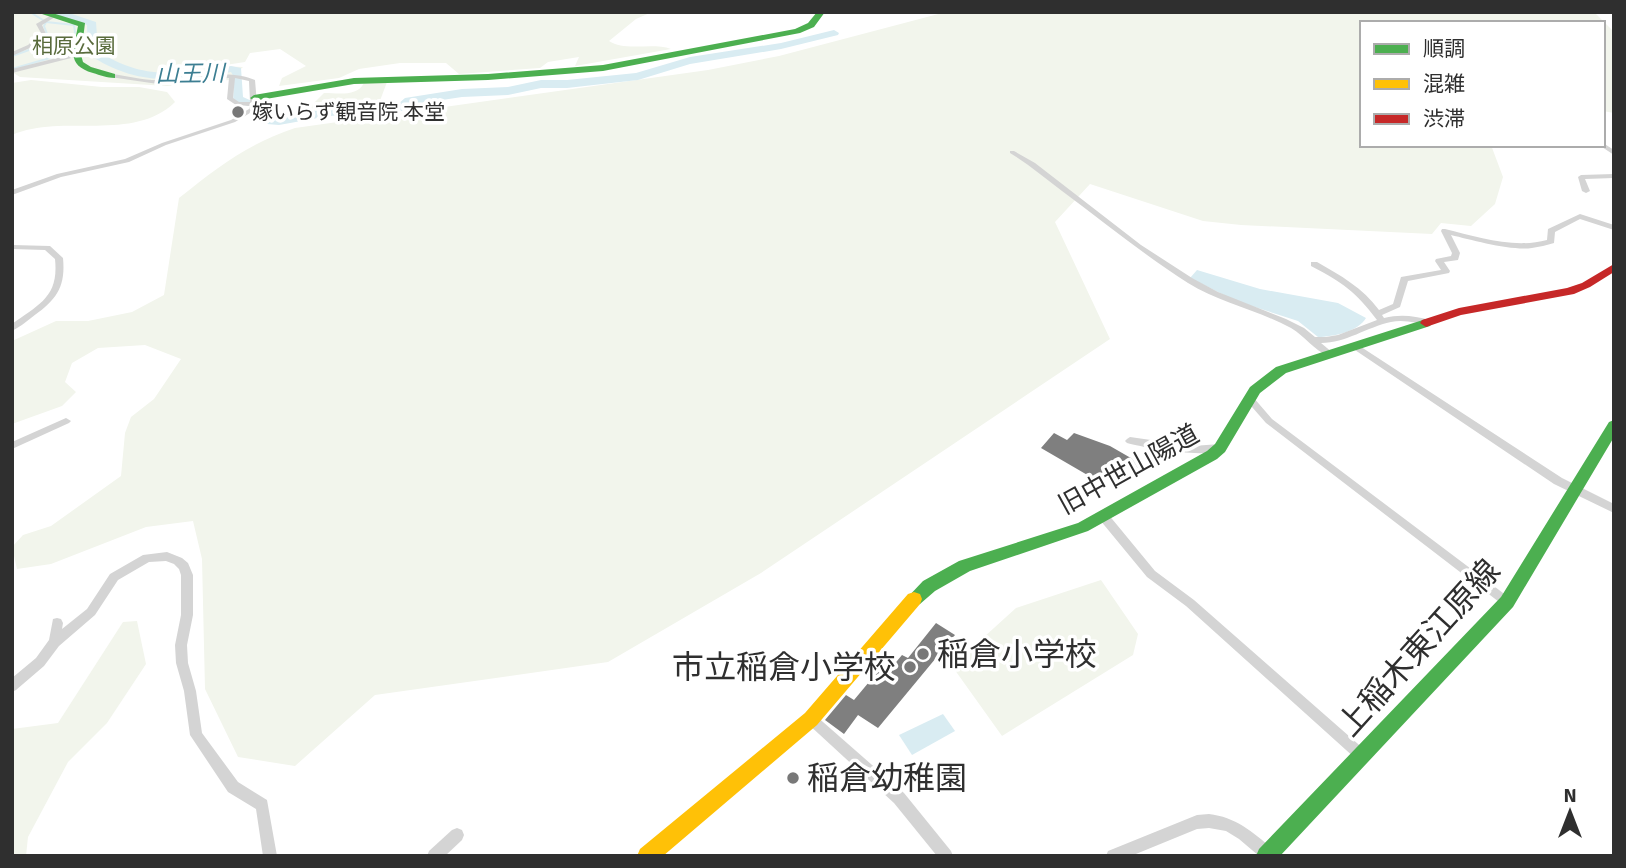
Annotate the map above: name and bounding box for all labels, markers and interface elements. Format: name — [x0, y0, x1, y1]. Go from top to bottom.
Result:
legend — [1360, 21, 1605, 147]
park label: 相原公園 — [32, 33, 116, 59]
text: 順調 — [1423, 36, 1465, 62]
water label: 山王川 — [155, 59, 228, 89]
text: 混雑 — [1423, 71, 1465, 97]
place label: 嫁いらず観音院 本堂 — [252, 99, 445, 125]
marker: 嫁いらず観音院 本堂 — [230, 104, 246, 120]
text: 渋滞 — [1423, 106, 1465, 132]
street label: 旧中世山陽道 — [1053, 418, 1205, 522]
street label: 上稲木東江原線 — [1330, 552, 1508, 744]
place label: 稲倉小学校 — [937, 635, 1097, 674]
marker: 稲倉小学校 — [915, 646, 931, 662]
place label: 市立稲倉小学校 — [672, 648, 896, 687]
marker: 市立稲倉小学校 — [902, 659, 918, 675]
place label: 稲倉幼稚園 — [807, 759, 967, 798]
marker: 稲倉幼稚園 — [785, 770, 801, 786]
north arrow — [1535, 777, 1605, 847]
text: N — [1563, 784, 1577, 808]

